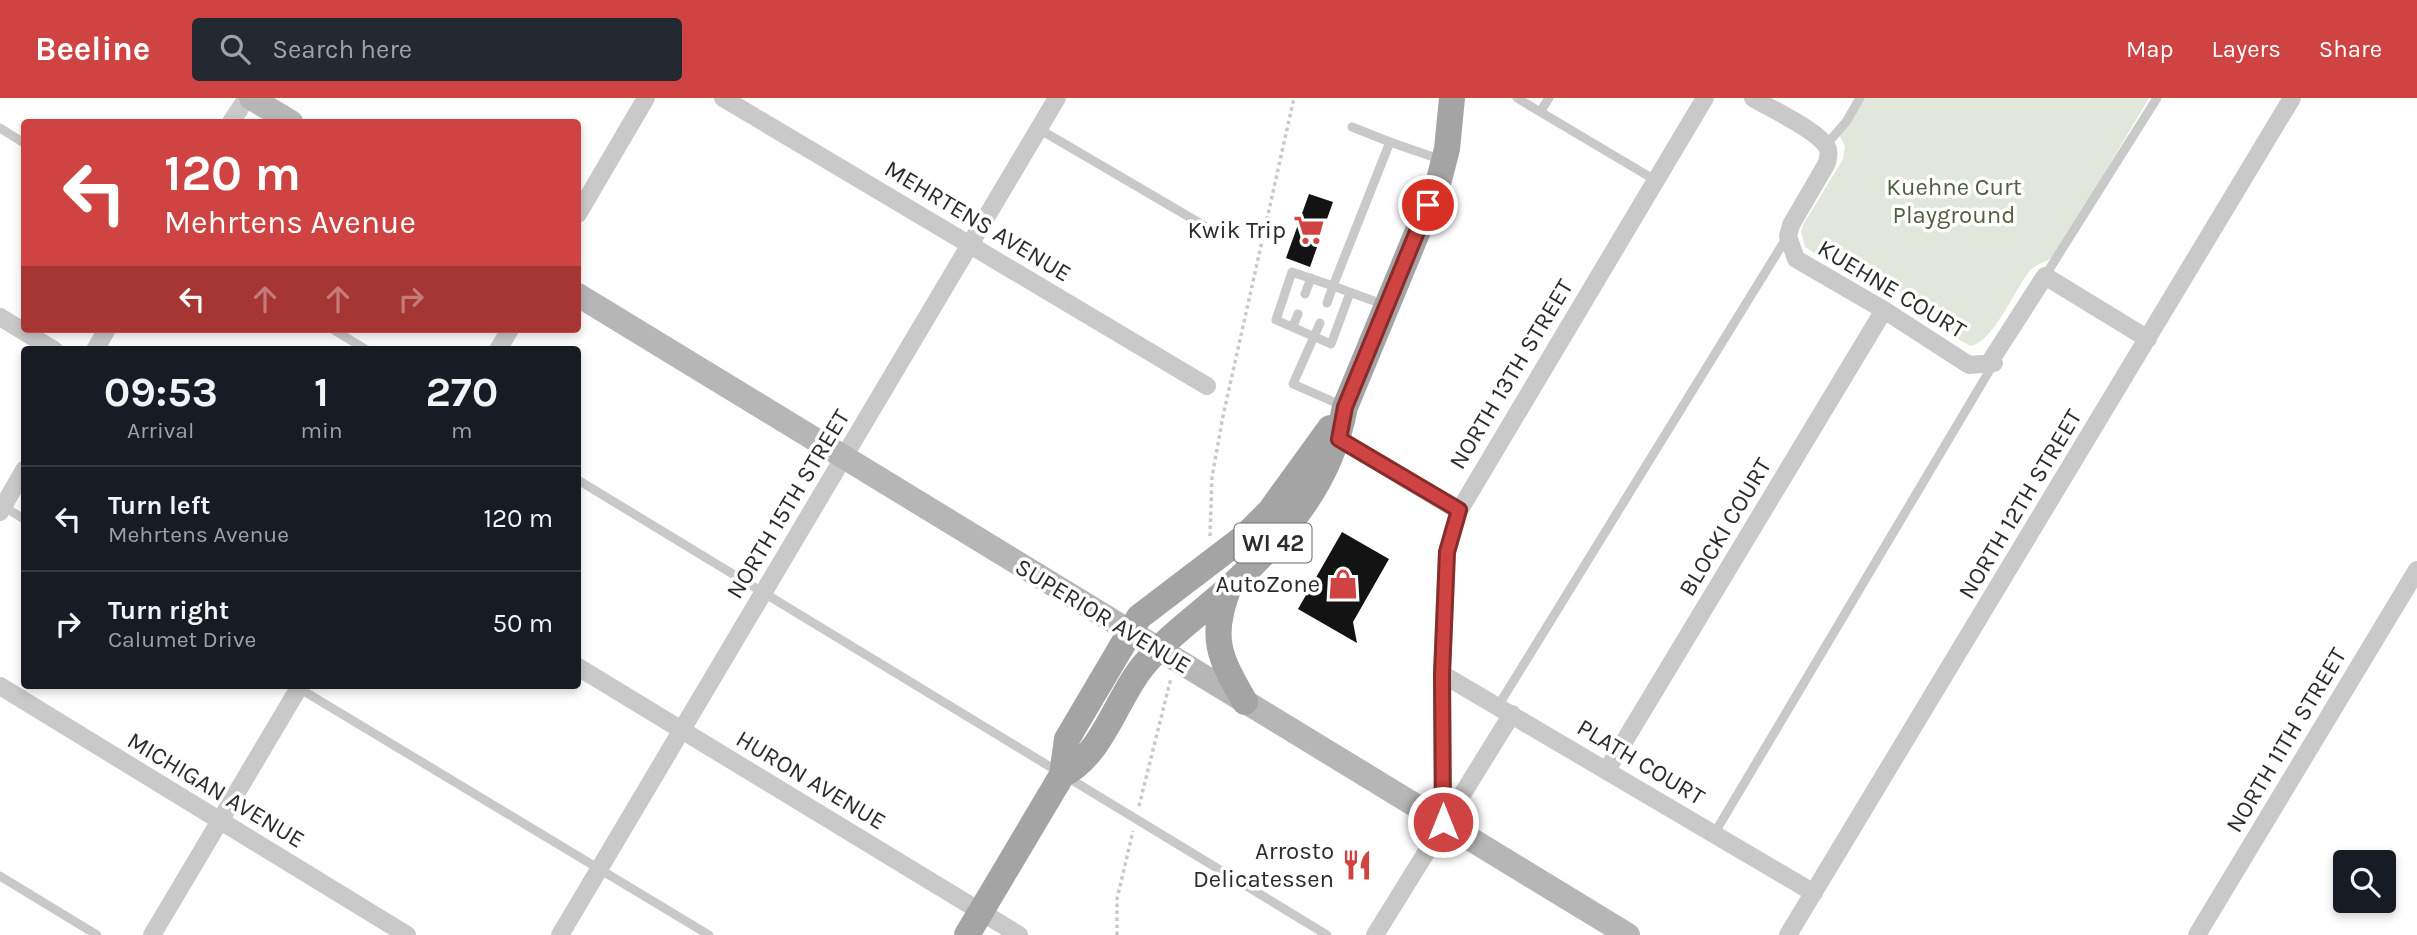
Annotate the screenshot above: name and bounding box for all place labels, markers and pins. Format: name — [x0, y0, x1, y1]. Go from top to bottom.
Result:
pin — [1398, 175, 1458, 235]
supermarket icon: Kwik Trip — [1292, 213, 1326, 247]
place label: Kwik Trip — [1188, 216, 1286, 244]
shop icon: AutoZone — [1326, 567, 1360, 601]
place label: AutoZone — [1215, 570, 1320, 598]
place label: Arrosto Delicatessen — [1193, 837, 1334, 893]
restaurant icon: Arrosto Delicatessen — [1340, 848, 1374, 882]

